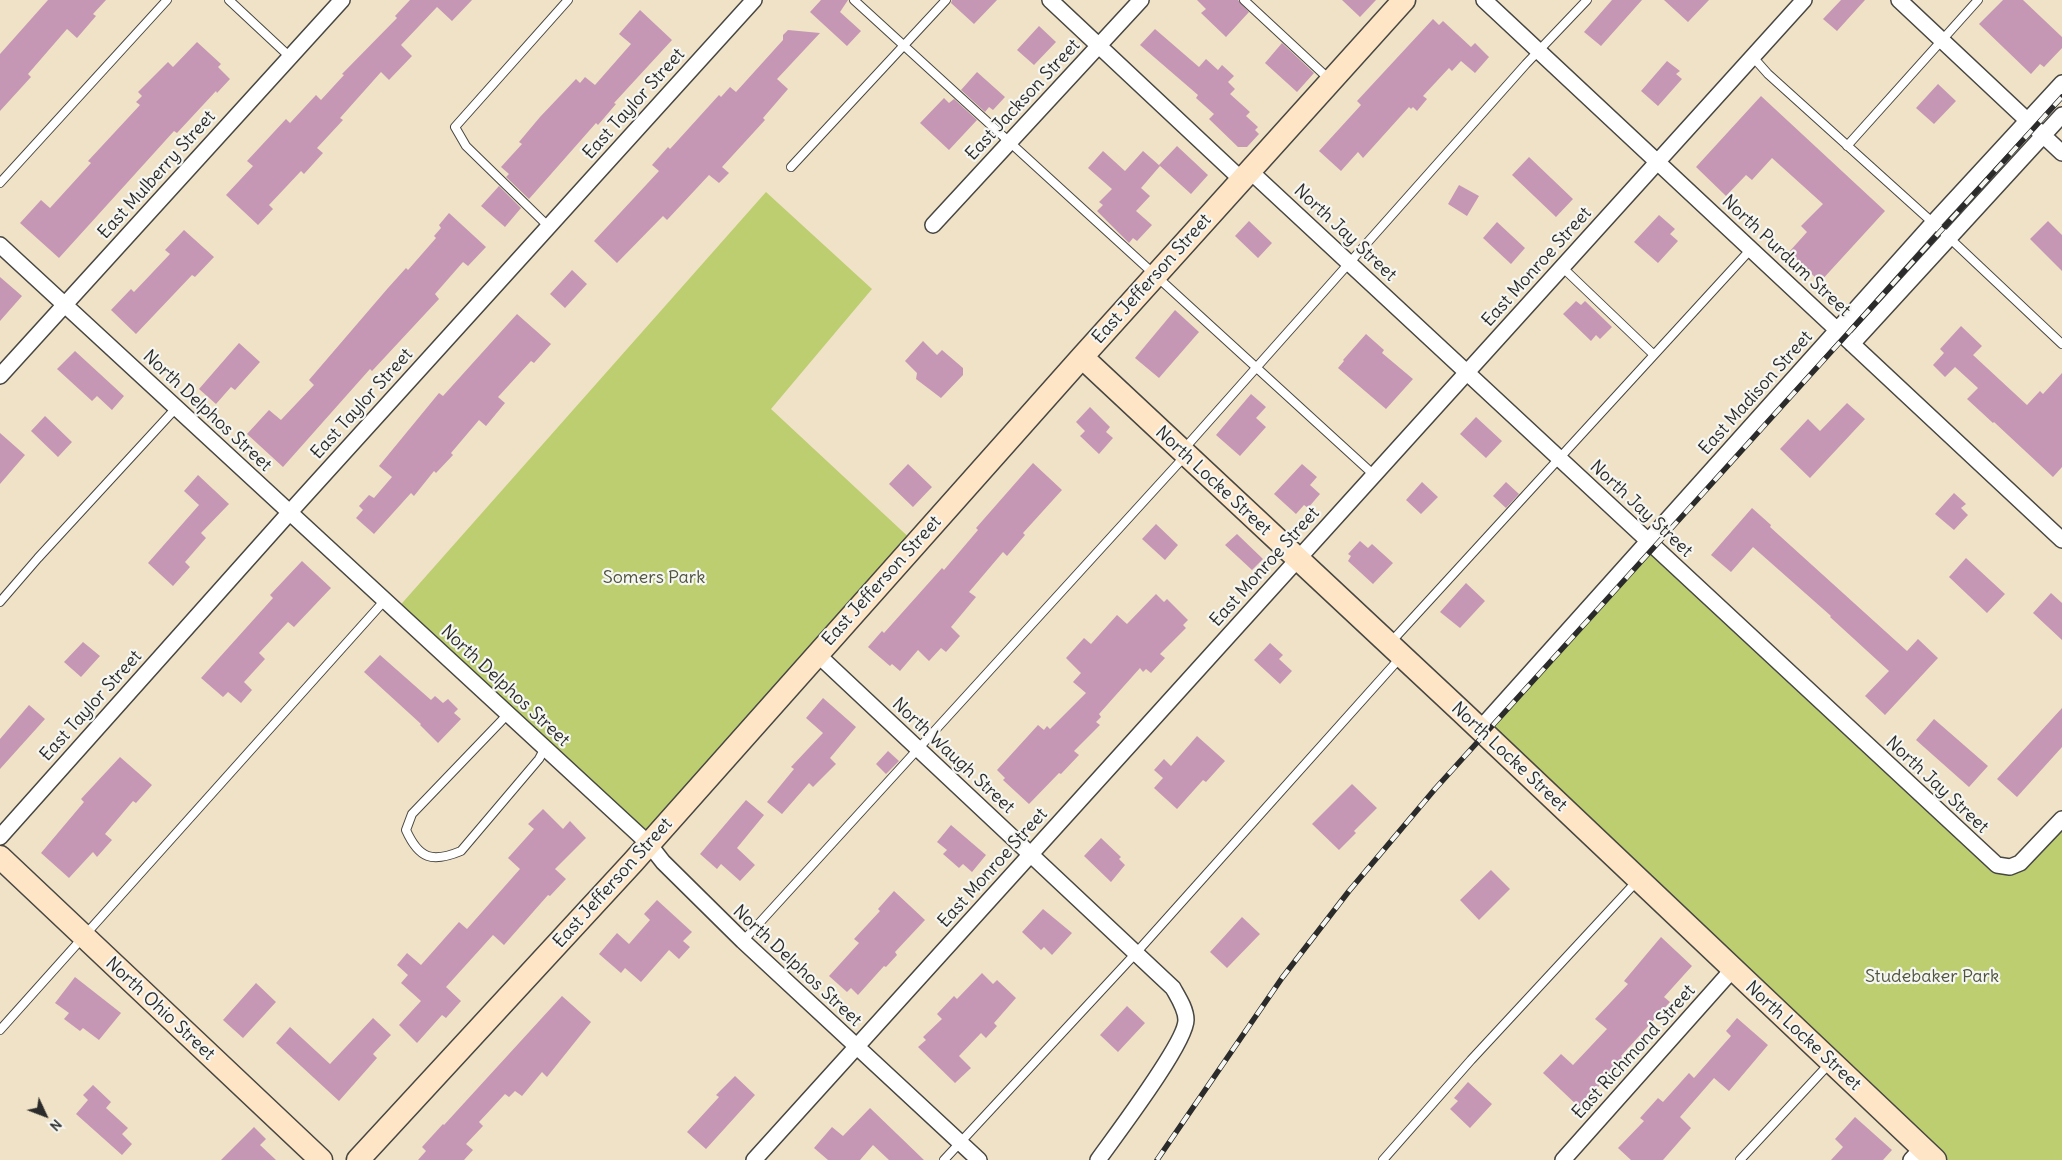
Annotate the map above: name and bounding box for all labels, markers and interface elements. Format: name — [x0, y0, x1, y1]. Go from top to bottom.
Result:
street label: East Jackson Street — [961, 35, 1085, 165]
street label: East Taylor Street — [579, 44, 689, 164]
street label: East Mulberry Street — [94, 106, 220, 244]
street label: North Jay Street — [1289, 180, 1401, 286]
street label: North Purdum Street — [1717, 191, 1855, 321]
street label: East Monroe Street — [1478, 203, 1596, 331]
street label: East Jefferson Street — [1088, 210, 1216, 348]
street label: East Madison Street — [1695, 327, 1817, 459]
street label: East Taylor Street — [307, 344, 417, 464]
street label: North Delphos Street — [138, 346, 276, 476]
street label: North Locke Street — [1151, 422, 1275, 540]
street label: North Jay Street — [1585, 456, 1697, 562]
street label: East Monroe Street — [1206, 503, 1324, 631]
street label: East Jefferson Street — [818, 512, 946, 650]
park label: Somers Park — [603, 567, 705, 589]
street label: North Delphos Street — [436, 621, 574, 751]
street label: East Taylor Street — [36, 646, 146, 766]
street label: North Waugh Street — [887, 694, 1019, 818]
street label: North Locke Street — [1447, 698, 1571, 816]
street label: North Jay Street — [1881, 732, 1993, 838]
street label: East Monroe Street — [934, 804, 1052, 932]
street label: East Jefferson Street — [549, 814, 677, 952]
street label: North Delphos Street — [728, 901, 866, 1031]
street label: North Ohio Street — [101, 953, 219, 1065]
park label: Studebaker Park — [1865, 966, 1999, 988]
street label: North Locke Street — [1741, 977, 1865, 1095]
street label: East Richmond Street — [1568, 980, 1700, 1124]
north arrow — [20, 1090, 70, 1140]
text: N — [46, 1116, 66, 1135]

